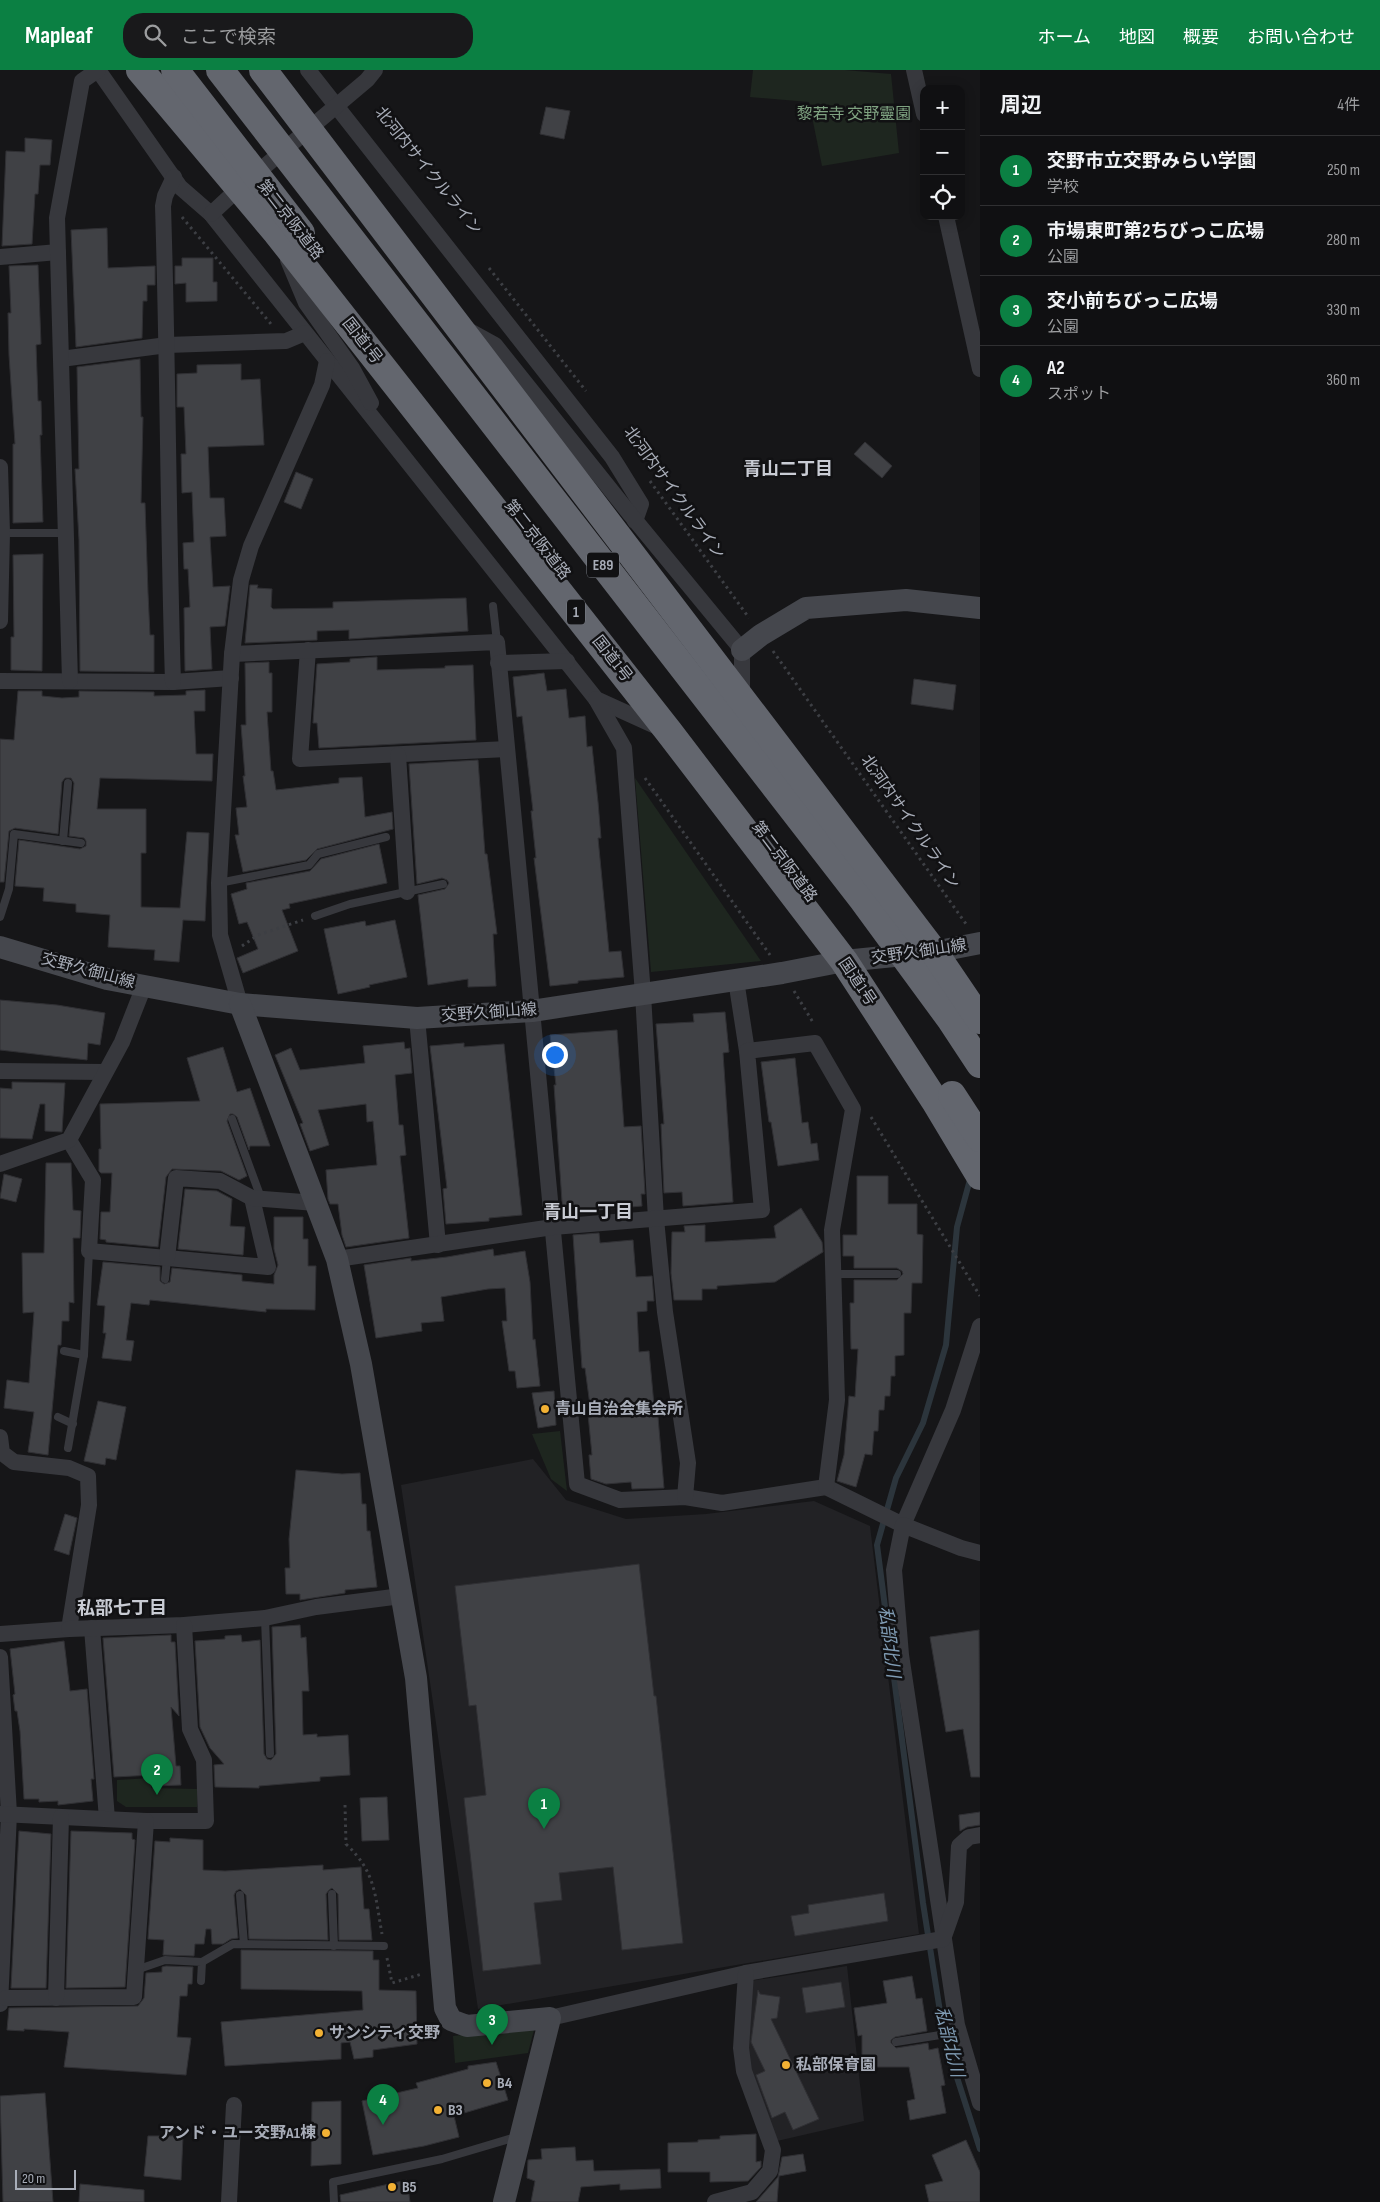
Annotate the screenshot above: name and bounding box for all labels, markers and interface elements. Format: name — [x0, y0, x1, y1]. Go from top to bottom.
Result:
search box — [123, 13, 473, 58]
text: Mapleaf — [25, 21, 93, 50]
icon: search — [141, 21, 169, 49]
text: ここで検索 — [181, 26, 276, 49]
text: ホーム — [1038, 27, 1091, 48]
text: 地図 — [1119, 27, 1155, 48]
text: 概要 — [1183, 27, 1219, 48]
text: お問い合わせ — [1247, 27, 1355, 48]
map controls — [920, 85, 965, 220]
button: + — [920, 85, 965, 130]
text: 周辺 — [1000, 93, 1042, 118]
text: 4件 — [1337, 96, 1360, 115]
street label: 北河内サイクルライン — [371, 103, 485, 239]
park label: 黎若寺 交野靈園 — [797, 105, 911, 124]
button: − — [920, 130, 965, 175]
text: 交野市立交野みらい学園 — [1047, 150, 1256, 173]
text: 1 — [1013, 161, 1019, 180]
text: 250 m — [1327, 161, 1360, 180]
button: locate — [920, 175, 965, 220]
street label: 第二京阪道路 — [253, 176, 327, 264]
text: 学校 — [1047, 178, 1079, 197]
text: 市場東町第2ちびっこ広場 — [1047, 220, 1264, 243]
text: 2 — [1012, 231, 1020, 250]
text: 280 m — [1326, 231, 1360, 250]
text: 公園 — [1047, 248, 1079, 267]
text: 交小前ちびっこ広場 — [1047, 290, 1218, 313]
text: 3 — [1012, 301, 1020, 320]
text: 330 m — [1327, 301, 1360, 320]
street label: 国道1号 — [338, 314, 386, 368]
text: 公園 — [1047, 318, 1079, 337]
text: A2 — [1047, 357, 1065, 380]
text: 4 — [1012, 371, 1020, 390]
text: 360 m — [1326, 371, 1360, 390]
text: スポット — [1047, 385, 1111, 404]
street label: 北河内サイクルライン — [620, 423, 728, 563]
district label: 青山二丁目 — [743, 459, 833, 480]
street label: 第二京阪道路 — [500, 496, 574, 584]
road number: E89 — [587, 552, 619, 578]
road number: 1 — [567, 600, 585, 624]
street label: 国道1号 — [588, 632, 636, 686]
street label: 北河内サイクルライン — [857, 751, 963, 893]
street label: 第二京阪道路 — [748, 818, 820, 906]
street label: 交野久御山線 — [870, 936, 968, 968]
street label: 交野久御山線 — [39, 949, 137, 993]
street label: 国道1号 — [834, 954, 880, 1010]
street label: 交野久御山線 — [440, 1000, 538, 1026]
your location — [542, 1042, 568, 1068]
district label: 青山一丁目 — [543, 1202, 633, 1223]
place label: 青山自治会集会所 — [555, 1400, 683, 1419]
marker: 青山自治会集会所 — [539, 1403, 551, 1415]
district label: 私部七丁目 — [77, 1598, 167, 1619]
water label: 私部北川 — [874, 1605, 904, 1681]
pin: 2 — [141, 1754, 173, 1795]
pin: 1 — [528, 1788, 560, 1829]
pin: 3 — [476, 2004, 508, 2045]
water label: 私部北川 — [930, 2005, 968, 2081]
place label: サンシティ交野 — [329, 2024, 440, 2043]
marker: サンシティ交野 — [313, 2027, 325, 2039]
place label: 私部保育園 — [796, 2056, 876, 2075]
marker: 私部保育園 — [780, 2059, 792, 2071]
place label: B4 — [497, 2074, 513, 2093]
marker: B4 — [481, 2077, 493, 2089]
pin: 4 — [367, 2084, 399, 2125]
place label: B3 — [448, 2101, 463, 2120]
marker: B3 — [432, 2104, 444, 2116]
place label: アンド・ユー交野A1棟 — [159, 2123, 316, 2143]
marker: アンド・ユー交野A1棟 — [320, 2127, 332, 2139]
scale bar — [15, 2167, 76, 2190]
text: 20 m — [22, 2170, 45, 2187]
place label: B5 — [402, 2178, 417, 2197]
marker: B5 — [386, 2181, 398, 2193]

